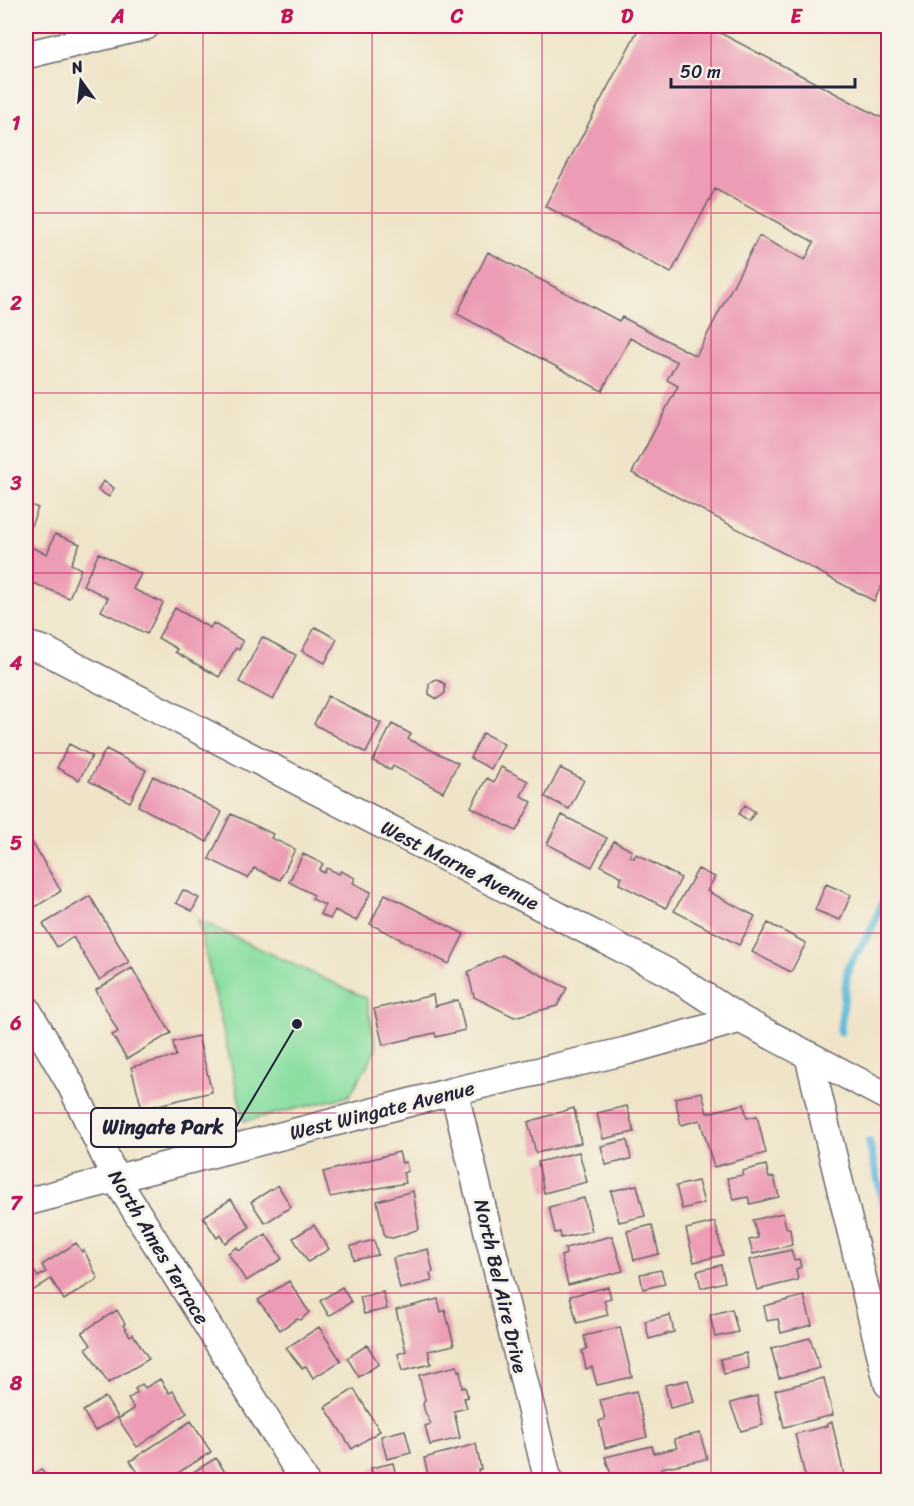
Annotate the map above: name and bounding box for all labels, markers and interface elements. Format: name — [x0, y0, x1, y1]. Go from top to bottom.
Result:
text: A — [110, 0, 125, 34]
text: B — [281, 0, 294, 34]
text: C — [450, 0, 464, 34]
text: D — [621, 0, 634, 34]
text: E — [790, 0, 803, 34]
north arrow — [51, 51, 111, 111]
text: N — [67, 51, 87, 83]
scale bar — [671, 51, 856, 89]
text: 50 m — [680, 56, 721, 88]
text: 1 — [12, 106, 21, 141]
text: 2 — [9, 286, 22, 321]
text: 3 — [10, 466, 22, 501]
text: 4 — [9, 646, 23, 681]
street label: West Marne Avenue — [374, 810, 545, 921]
text: 5 — [10, 826, 22, 861]
text: 6 — [9, 1006, 22, 1041]
street label: West Wingate Avenue — [286, 1071, 478, 1150]
callout: Wingate Park — [91, 1108, 236, 1147]
text: Wingate Park — [102, 1108, 225, 1146]
street label: North Ames Terrace — [98, 1163, 219, 1332]
text: 7 — [10, 1186, 23, 1221]
street label: North Bel Aire Drive — [463, 1196, 538, 1377]
text: 8 — [9, 1366, 23, 1401]

